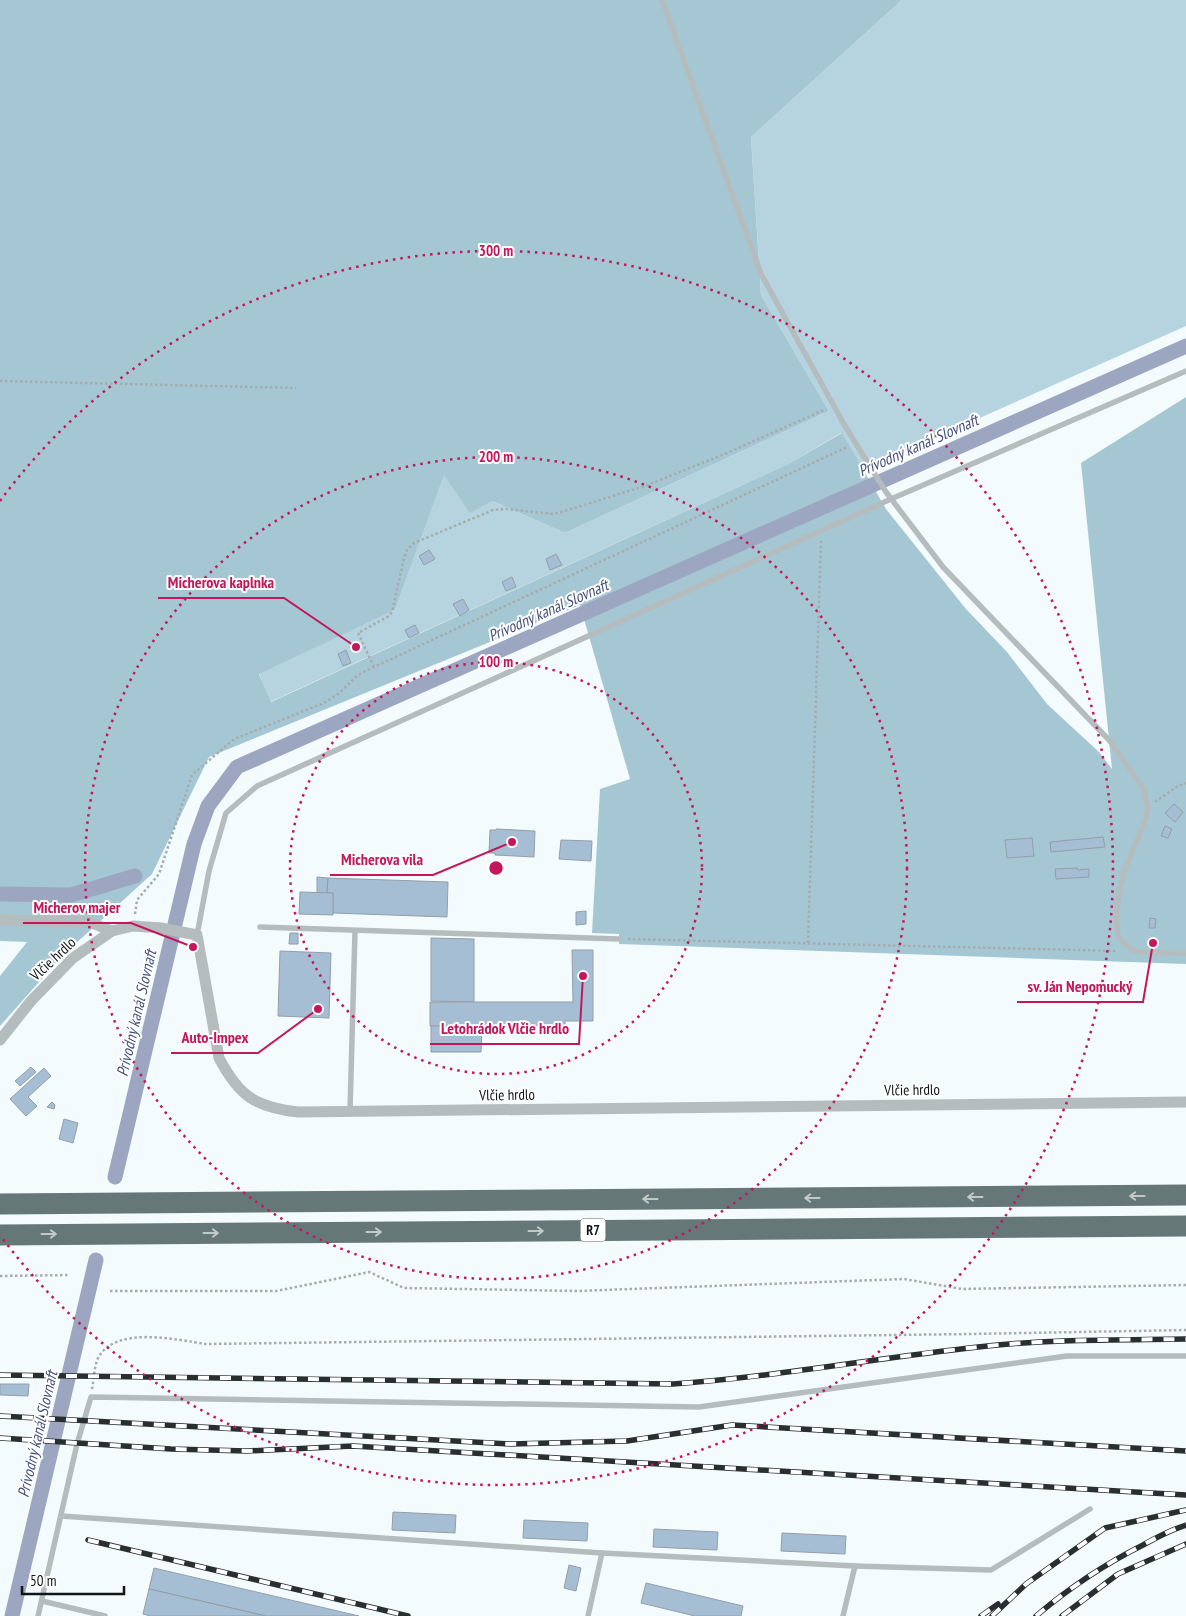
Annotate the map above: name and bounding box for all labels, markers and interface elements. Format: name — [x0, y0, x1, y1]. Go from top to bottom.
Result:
text: 300 m — [479, 241, 513, 260]
water label: Prívodný kanál Slovnaft — [855, 409, 982, 480]
text: 200 m — [479, 447, 513, 466]
callout: Micherova kaplnka — [158, 567, 284, 598]
text: Micherova kaplnka — [168, 572, 275, 592]
water label: Prívodný kanál Slovnaft — [485, 574, 612, 645]
text: 100 m — [479, 652, 513, 671]
callout: Micherova vila — [330, 844, 433, 875]
text: Micherova vila — [341, 849, 423, 869]
centre of rings — [487, 859, 505, 877]
callout: Micherov majer — [23, 892, 131, 923]
text: Micherov majer — [33, 897, 121, 917]
street label: Vlčie hrdlo — [25, 933, 79, 985]
water label: Prívodný kanál Slovnaft — [112, 946, 161, 1078]
callout: sv. Ján Nepomucký — [1017, 971, 1143, 1002]
text: sv. Ján Nepomucký — [1028, 976, 1133, 996]
callout: Letohrádok Vlčie hrdlo — [430, 1013, 579, 1044]
text: Letohrádok Vlčie hrdlo — [441, 1018, 569, 1038]
callout: Auto-Impex — [171, 1022, 258, 1053]
text: Auto-Impex — [181, 1027, 248, 1047]
street label: Vlčie hrdlo — [883, 1080, 940, 1100]
street label: Vlčie hrdlo — [478, 1085, 535, 1105]
one-way arrow — [1130, 1191, 1146, 1201]
one-way arrow — [967, 1192, 984, 1202]
one-way arrow — [805, 1193, 821, 1203]
one-way arrow — [642, 1194, 658, 1204]
road number: R7 — [580, 1218, 606, 1242]
one-way arrow — [528, 1226, 544, 1235]
one-way arrow — [365, 1227, 381, 1237]
one-way arrow — [202, 1228, 219, 1238]
one-way arrow — [40, 1229, 56, 1239]
water label: Prívodný kanál Slovnaft — [13, 1367, 62, 1499]
scale bar — [22, 1564, 125, 1596]
text: 50 m — [30, 1571, 56, 1590]

